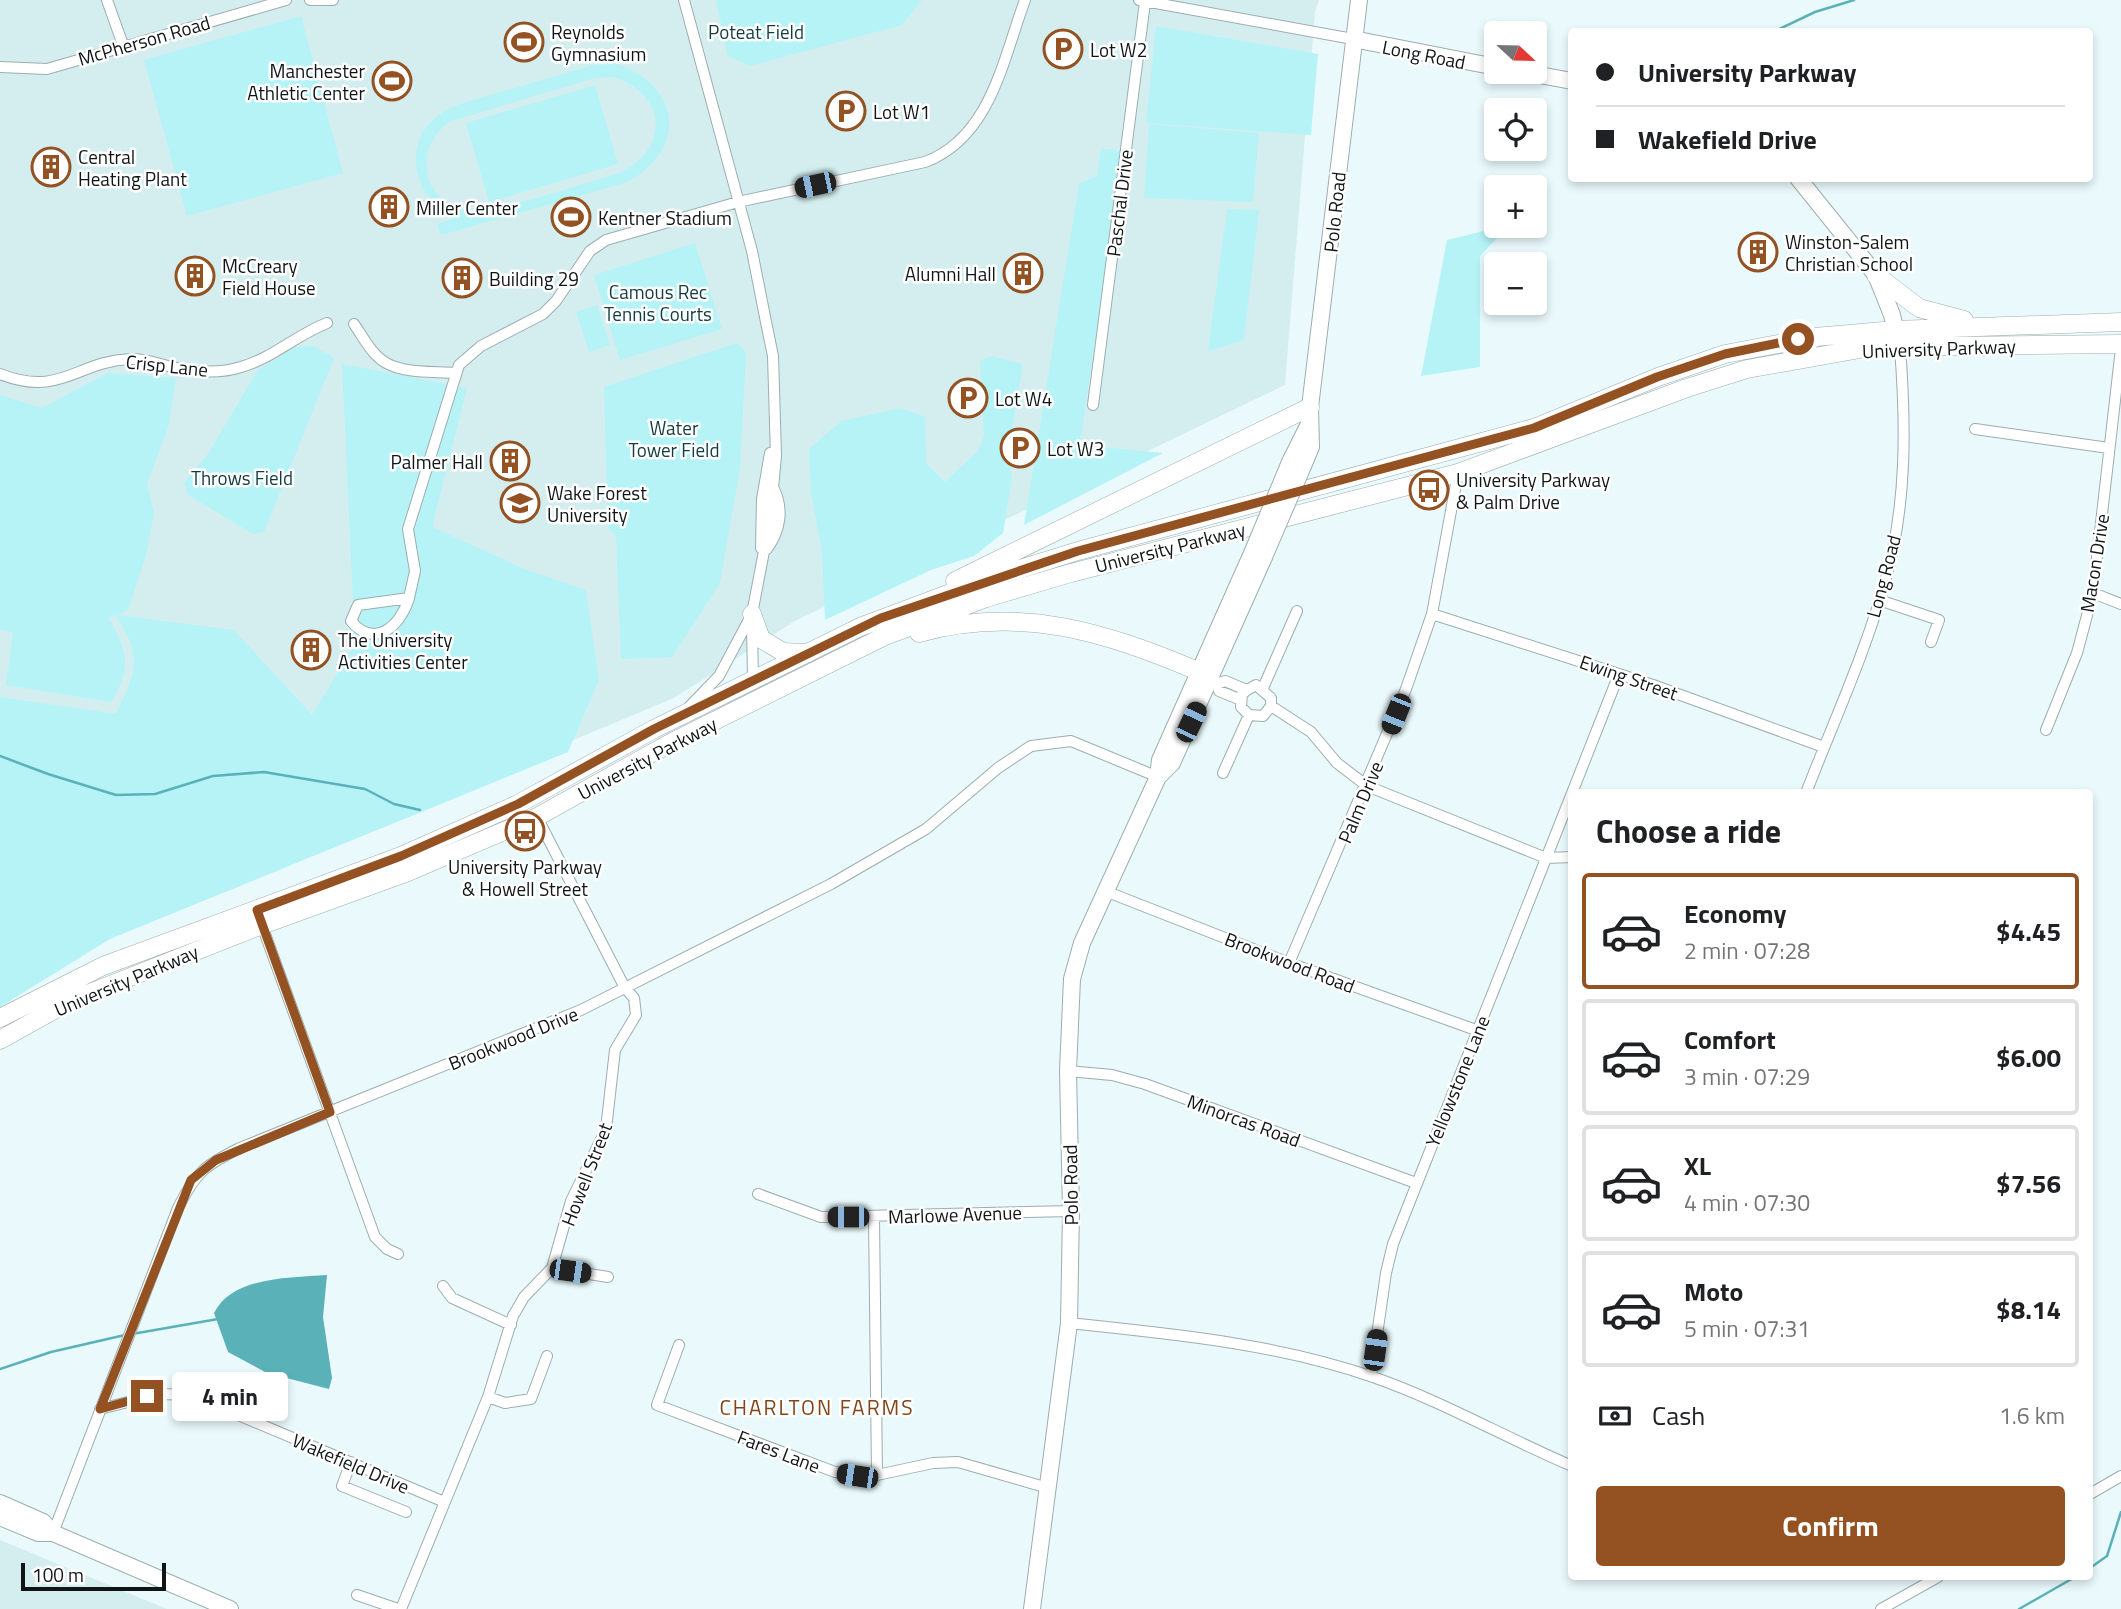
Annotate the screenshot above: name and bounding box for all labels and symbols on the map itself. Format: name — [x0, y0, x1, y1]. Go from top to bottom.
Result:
street label: McPherson Road — [75, 7, 213, 73]
place label: Reynolds Gymnasium — [551, 17, 646, 68]
park label: Poteat Field — [708, 17, 804, 46]
sports icon: Reynolds Gymnasium — [503, 21, 545, 63]
north arrow — [1484, 21, 1547, 84]
parking icon: Lot W2 — [1042, 28, 1084, 70]
street label: Long Road — [1380, 32, 1468, 76]
place label: Lot W2 — [1090, 35, 1147, 64]
place label: Manchester Athletic Center — [247, 56, 365, 107]
sports icon: Manchester Athletic Center — [371, 60, 413, 102]
parking icon: Lot W1 — [825, 90, 867, 132]
place label: Lot W1 — [873, 97, 930, 126]
place label: Central Heating Plant — [78, 142, 187, 193]
building icon: Central Heating Plant — [30, 146, 72, 188]
street label: Paschal Drive — [1098, 148, 1140, 258]
car — [793, 170, 838, 200]
street label: Polo Road — [1315, 170, 1353, 254]
building icon: Miller Center — [368, 186, 410, 228]
place label: Miller Center — [416, 193, 518, 222]
sports icon: Kentner Stadium — [550, 196, 592, 238]
place label: Kentner Stadium — [598, 203, 732, 232]
place label: Winston-Salem Christian School — [1785, 227, 1913, 278]
building icon: Winston-Salem Christian School — [1737, 231, 1779, 273]
place label: McCreary Field House — [222, 251, 316, 302]
building icon: Alumni Hall — [1002, 252, 1044, 294]
building icon: McCreary Field House — [174, 255, 216, 297]
building icon: Building 29 — [441, 257, 483, 299]
place label: Alumni Hall — [905, 259, 996, 288]
place label: Building 29 — [489, 264, 579, 293]
park label: Camous Rec Tennis Courts — [604, 277, 712, 328]
route start — [1782, 323, 1814, 355]
street label: University Parkway — [1861, 331, 2017, 365]
street label: Crisp Lane — [124, 346, 210, 384]
parking icon: Lot W4 — [947, 377, 989, 419]
place label: Lot W4 — [995, 384, 1052, 413]
park label: Water Tower Field — [628, 413, 720, 464]
parking icon: Lot W3 — [999, 427, 1041, 469]
place label: Lot W3 — [1047, 434, 1104, 463]
building icon: Palmer Hall — [489, 440, 531, 482]
place label: Palmer Hall — [391, 447, 483, 476]
park label: Throws Field — [191, 463, 293, 492]
place label: University Parkway & Palm Drive — [1456, 465, 1610, 516]
bus stop icon: University Parkway & Palm Drive — [1408, 469, 1450, 511]
place label: Wake Forest University — [547, 478, 647, 529]
school or university icon: Wake Forest University — [499, 482, 541, 524]
street label: Macon Drive — [2072, 512, 2116, 614]
street label: University Parkway — [1092, 514, 1248, 580]
street label: Long Road — [1858, 532, 1908, 620]
place label: The University Activities Center — [338, 625, 468, 676]
building icon: The University Activities Center — [290, 629, 332, 671]
street label: Ewing Street — [1576, 647, 1682, 707]
car — [1379, 691, 1414, 737]
car — [1173, 699, 1210, 745]
street label: University Parkway — [572, 709, 722, 807]
street label: Palm Drive — [1330, 756, 1390, 848]
bus stop icon: University Parkway & Howell Street — [504, 810, 546, 852]
place label: University Parkway & Howell Street — [448, 852, 602, 903]
street label: Brookwood Road — [1221, 924, 1359, 1000]
street label: University Parkway — [49, 937, 203, 1023]
street label: Brookwood Drive — [444, 999, 582, 1077]
street label: Yellowstone Lane — [1417, 1011, 1497, 1151]
street label: Minorcas Road — [1183, 1086, 1305, 1154]
street label: Howell Street — [553, 1118, 619, 1230]
street label: Polo Road — [1055, 1144, 1085, 1226]
street label: Marlowe Avenue — [888, 1197, 1022, 1231]
car — [828, 1207, 870, 1228]
car — [548, 1258, 593, 1284]
car — [1362, 1328, 1389, 1372]
callout: 4 min — [172, 1372, 287, 1420]
route end — [131, 1380, 163, 1412]
district label: CHARLTON FARMS — [719, 1391, 915, 1423]
street label: Fares Lane — [734, 1422, 824, 1480]
street label: Wakefield Drive — [288, 1425, 414, 1501]
car — [835, 1462, 880, 1490]
scale bar — [21, 1560, 166, 1592]

